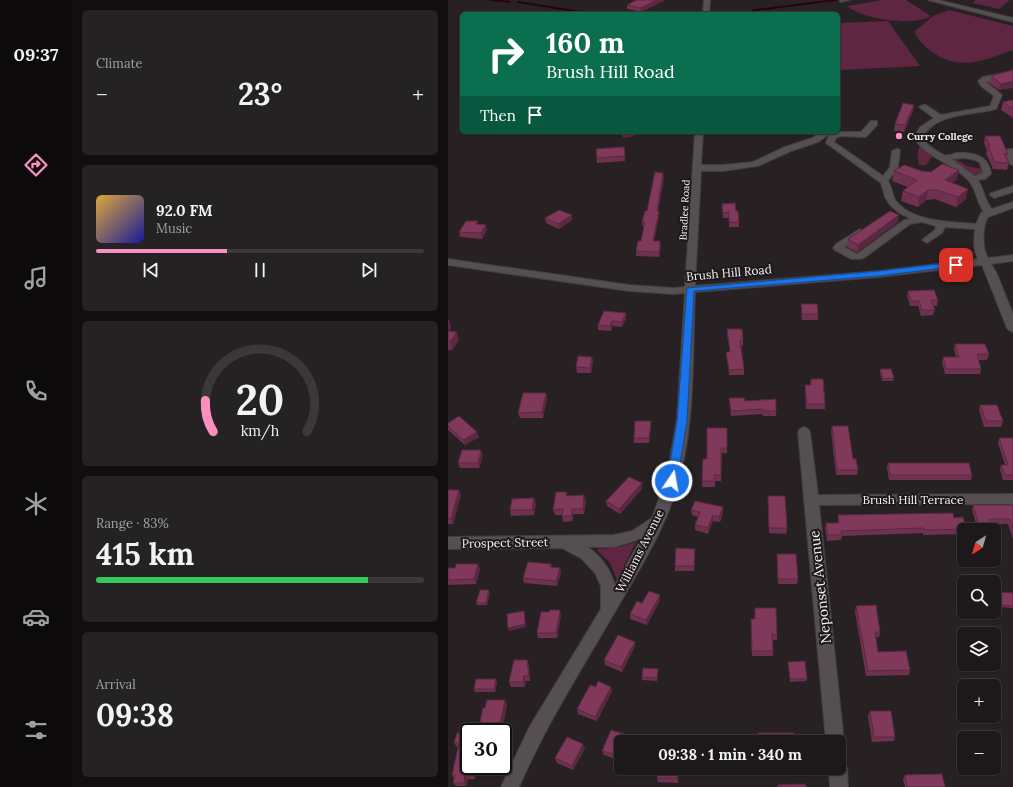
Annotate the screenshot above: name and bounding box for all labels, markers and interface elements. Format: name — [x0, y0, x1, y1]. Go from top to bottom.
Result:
text: 160 m — [546, 25, 624, 61]
icon: right — [480, 28, 532, 80]
text: 09:37 — [14, 43, 58, 66]
text: Climate — [96, 55, 143, 72]
text: Brush Hill Road — [546, 60, 675, 83]
text: 23° — [238, 75, 282, 113]
text: − — [96, 80, 108, 108]
text: + — [412, 80, 424, 108]
icon: arrive — [524, 104, 546, 126]
text: Then — [480, 106, 516, 125]
place label: Curry College — [907, 130, 974, 143]
marker: Curry College — [894, 131, 904, 141]
icon: directions — [22, 151, 50, 179]
street label: Bradlee Road — [676, 179, 693, 241]
text: 92.0 FM — [156, 201, 213, 220]
text: Music — [156, 220, 192, 237]
pin — [939, 248, 973, 282]
icon: arrive — [945, 254, 967, 276]
icon: previous — [140, 259, 162, 281]
icon: pause — [249, 259, 271, 281]
icon: next — [358, 259, 380, 281]
street label: Brush Hill Road — [686, 261, 772, 284]
icon: music — [22, 264, 50, 292]
text: 20 — [236, 372, 284, 425]
icon: phone — [22, 377, 50, 405]
text: km/h — [241, 421, 280, 440]
position arrow — [651, 460, 693, 502]
icon: climate — [22, 490, 50, 518]
street label: Brush Hill Terrace — [863, 492, 964, 507]
street label: Williams Avenue — [612, 506, 667, 595]
text: Range · 83% — [96, 515, 169, 532]
north arrow — [957, 523, 1001, 567]
map controls — [957, 523, 1001, 775]
street label: Neponset Avenue — [805, 529, 835, 645]
street label: Prospect Street — [462, 534, 549, 551]
text: 415 km — [96, 535, 194, 573]
button: search — [957, 575, 1001, 619]
icon: car — [22, 603, 50, 631]
button: layers — [957, 627, 1001, 671]
text: Arrival — [96, 676, 136, 693]
button: + — [957, 679, 1001, 723]
text: 09:38 — [96, 696, 174, 734]
icon: filters — [22, 716, 50, 744]
speed limit sign: 30 — [460, 723, 512, 775]
button: − — [957, 731, 1001, 775]
text: 09:38 · 1 min · 340 m — [658, 745, 802, 764]

